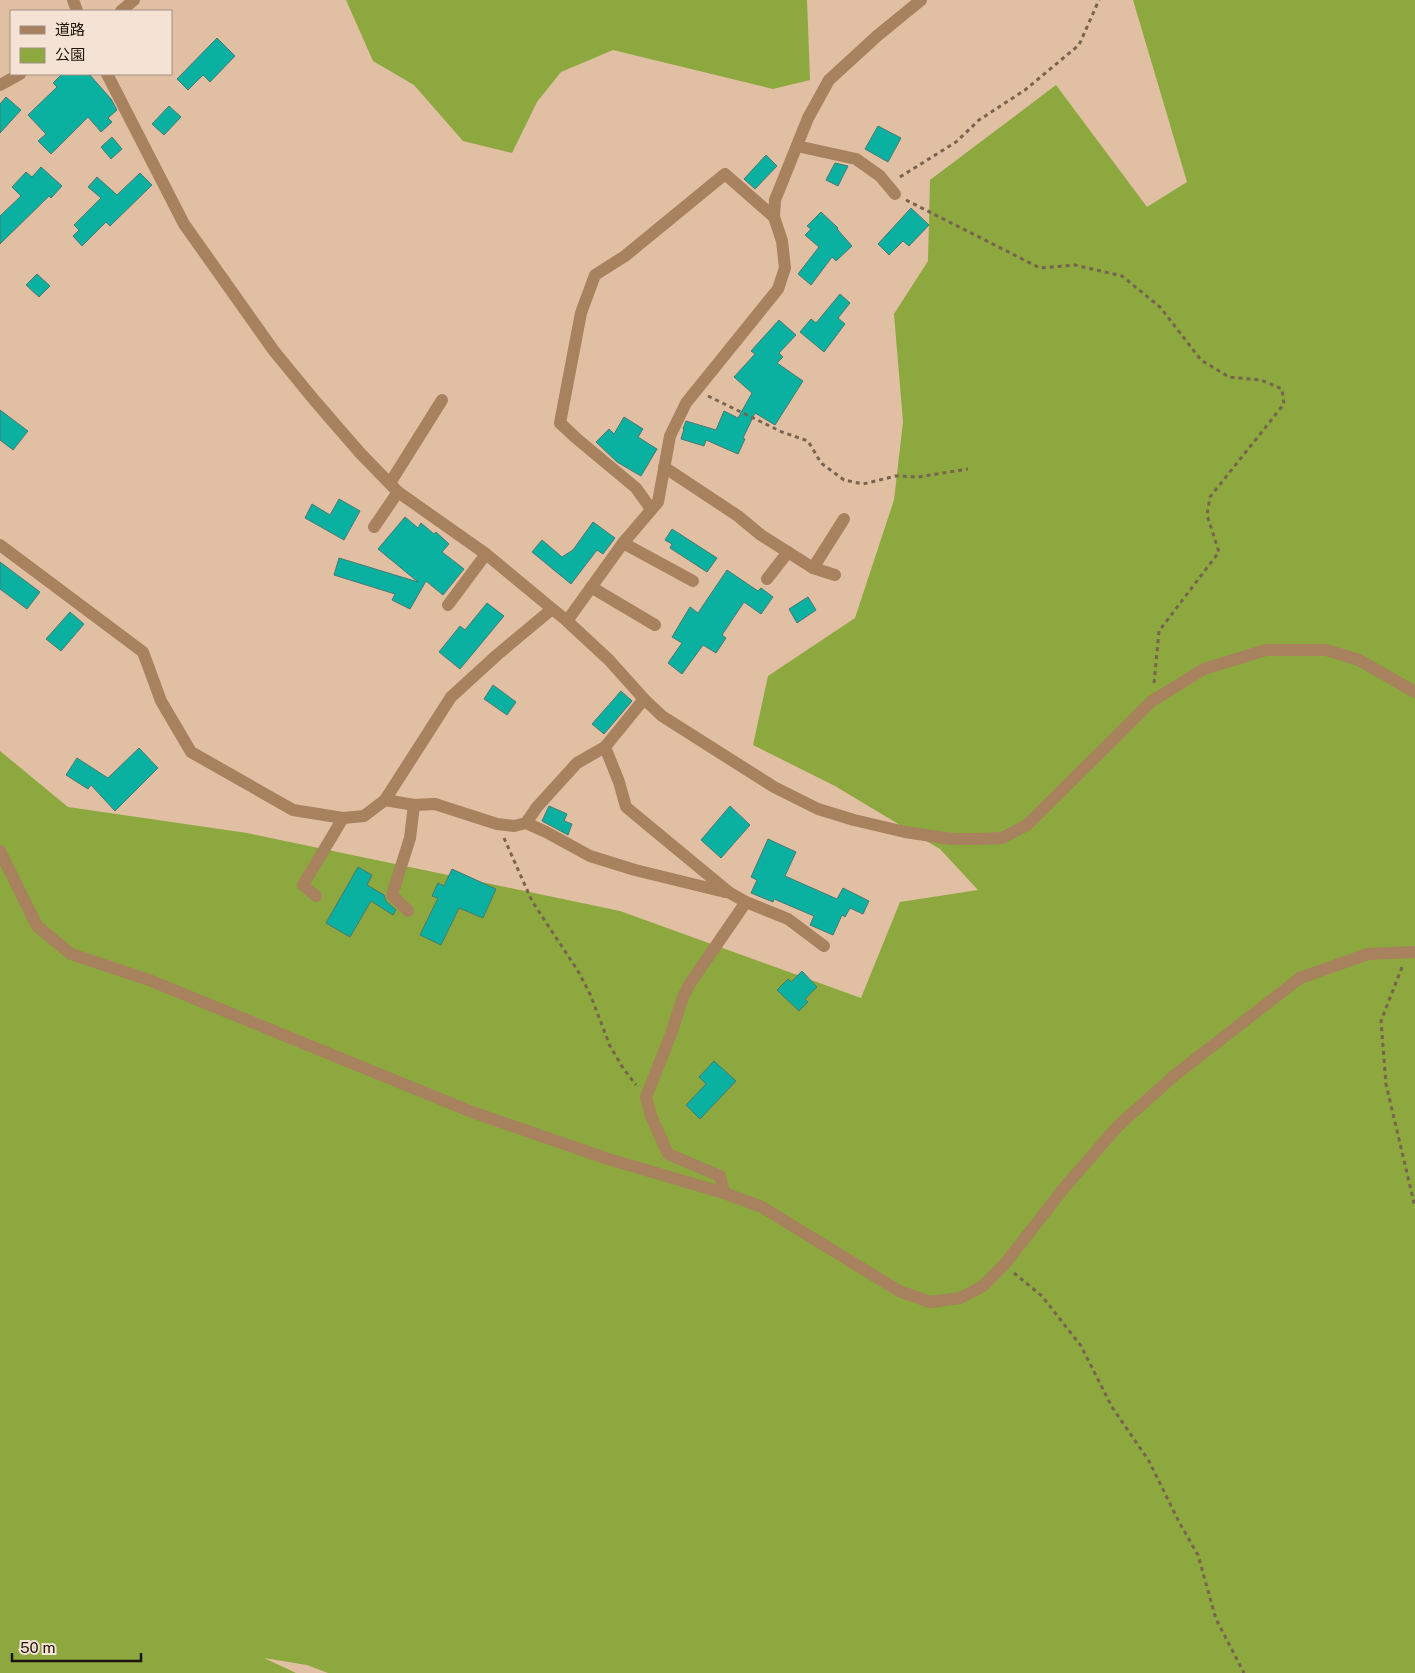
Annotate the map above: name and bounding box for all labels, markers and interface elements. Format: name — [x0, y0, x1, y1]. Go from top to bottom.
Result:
legend — [10, 10, 172, 75]
text: 道路 — [55, 21, 85, 38]
text: 公園 — [55, 46, 85, 63]
scale bar — [12, 1630, 141, 1662]
text: 50 m — [20, 1639, 55, 1656]

